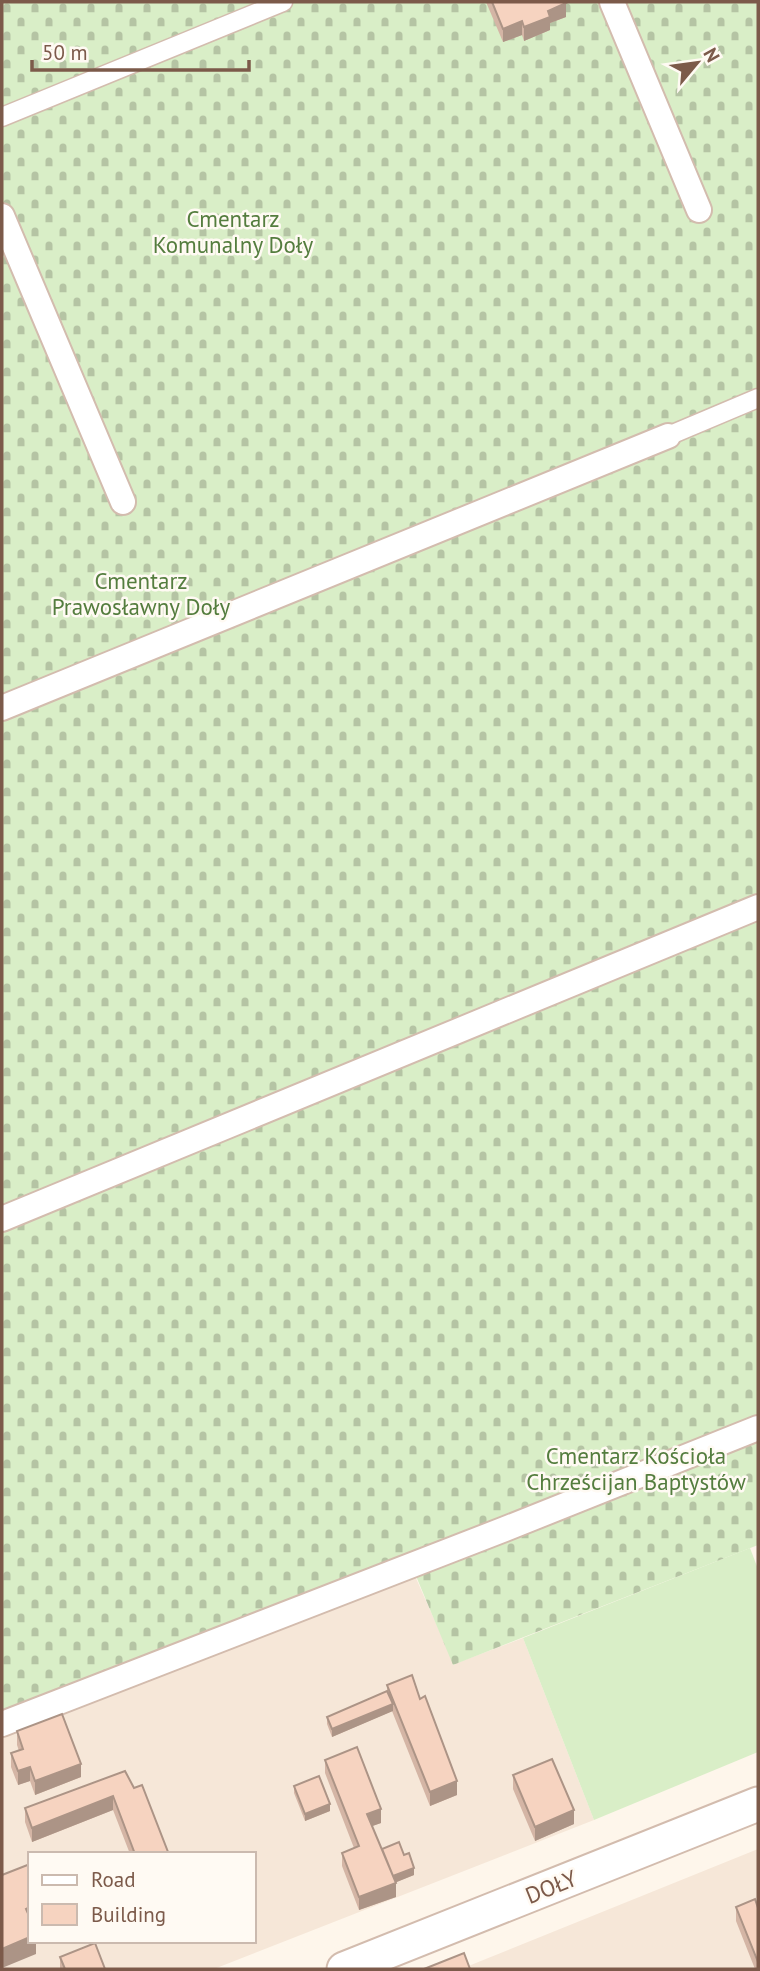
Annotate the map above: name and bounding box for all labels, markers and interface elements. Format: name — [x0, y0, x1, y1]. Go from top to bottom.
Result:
scale bar — [32, 28, 248, 72]
north arrow — [662, 28, 732, 98]
text: 50 m — [42, 39, 88, 66]
text: N — [698, 43, 725, 66]
park label: Cmentarz Komunalny Doły — [153, 204, 314, 259]
park label: Cmentarz Prawosławny Doły — [52, 566, 230, 621]
park label: Cmentarz Kościoła Chrześcijan Baptystów — [526, 1441, 746, 1496]
legend — [28, 1852, 256, 1943]
street label: DOŁY — [521, 1863, 581, 1910]
text: Road — [91, 1866, 135, 1893]
text: Building — [91, 1901, 166, 1928]

